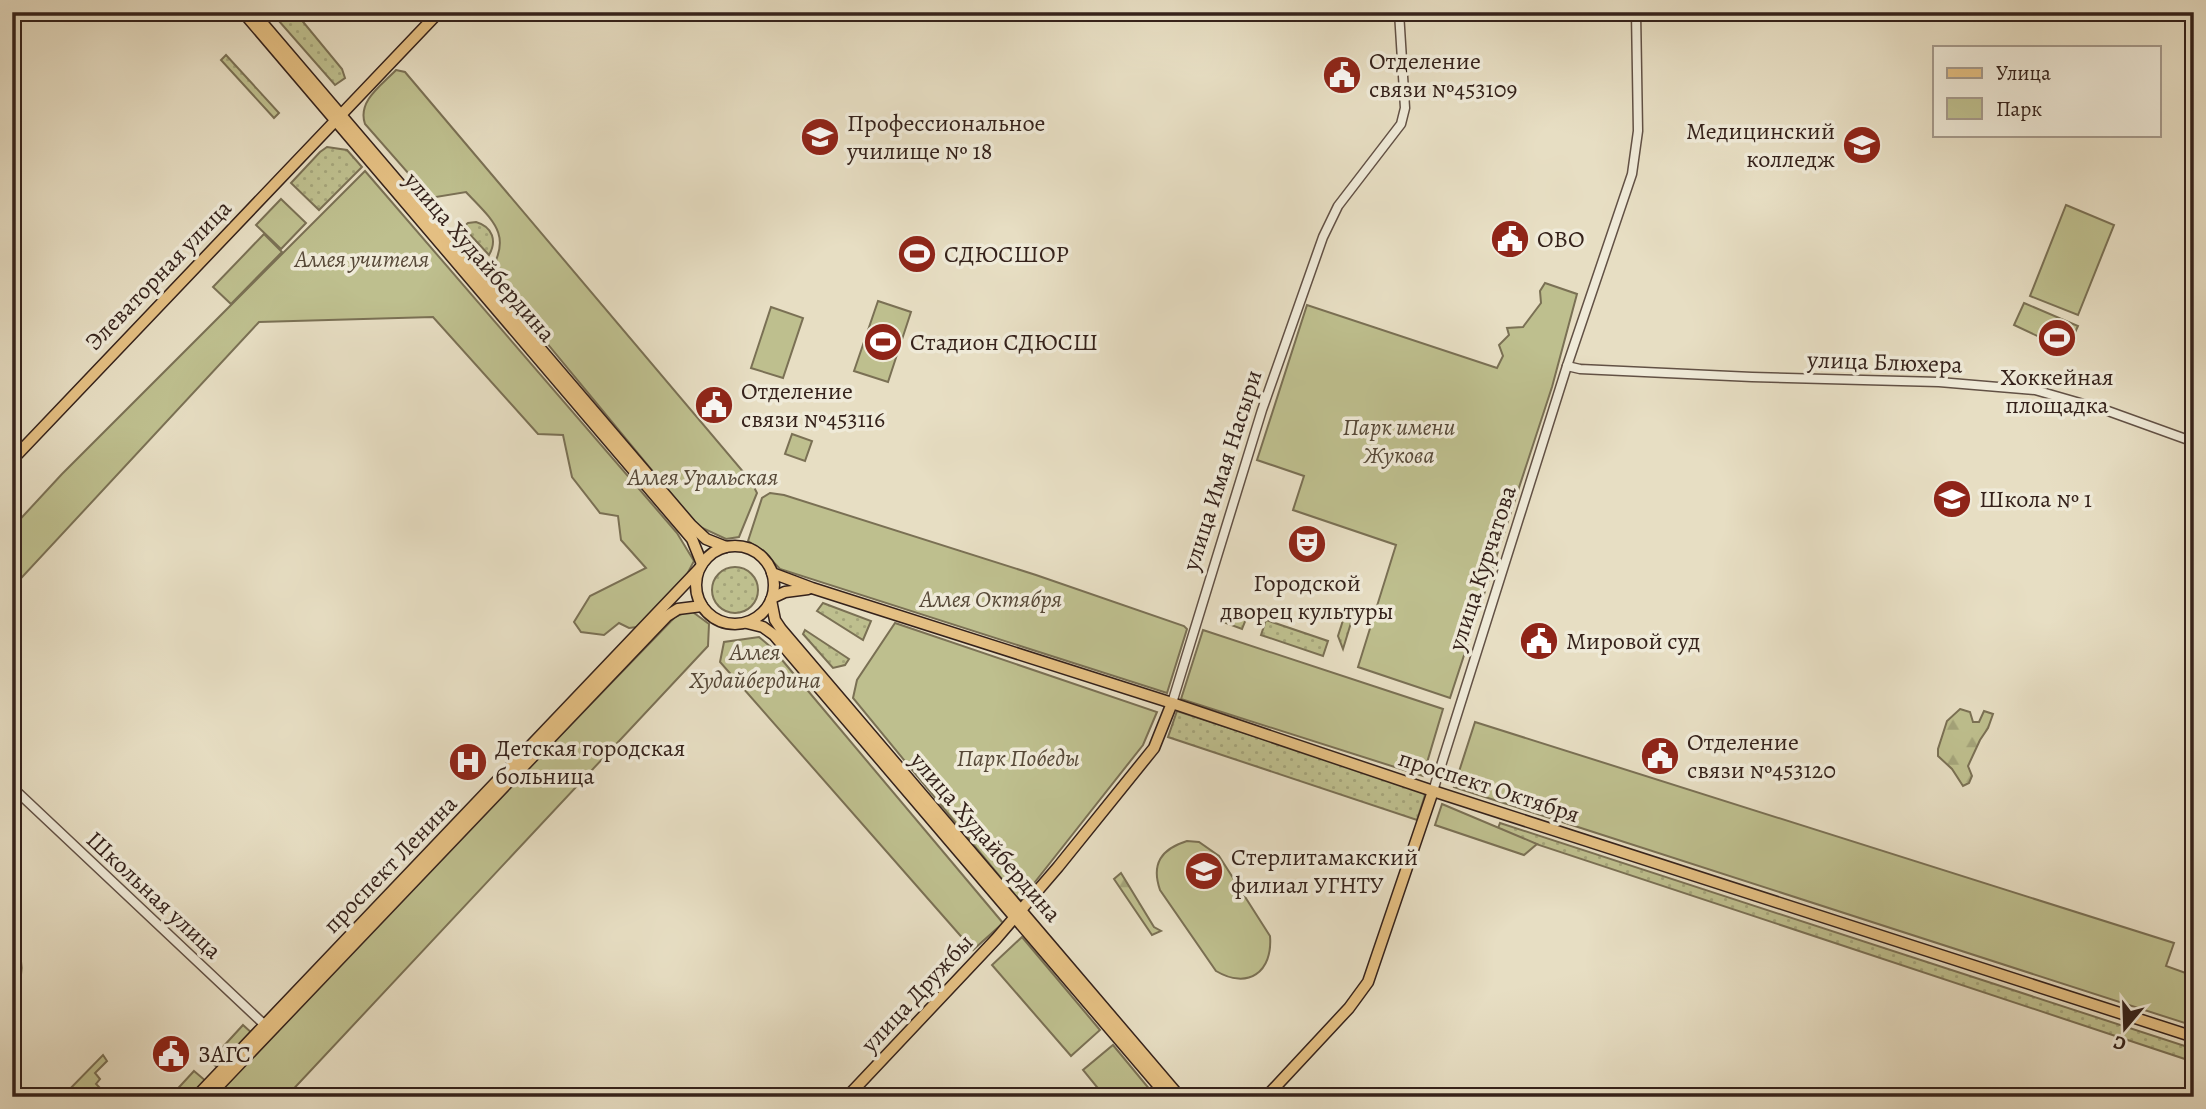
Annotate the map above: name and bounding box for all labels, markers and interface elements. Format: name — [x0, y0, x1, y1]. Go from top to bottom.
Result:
place label: Отделение связи №453109 — [1369, 45, 1517, 105]
legend — [1933, 46, 2160, 136]
public building icon: Отделение связи №453109 — [1321, 54, 1363, 96]
text: Улица — [1996, 59, 2051, 87]
text: Парк — [1996, 95, 2042, 123]
place label: Профессиональное училище № 18 — [846, 107, 1045, 167]
place label: Медицинский колледж — [1686, 115, 1835, 175]
school or university icon: Профессиональное училище № 18 — [799, 116, 841, 158]
school or university icon: Медицинский колледж — [1841, 124, 1883, 166]
street label: улица Худайбердина — [396, 164, 563, 349]
street label: Элеваторная улица — [78, 193, 238, 357]
public building icon: ОВО — [1489, 218, 1531, 260]
place label: ОВО — [1537, 223, 1585, 255]
sports icon: СДЮСШОР — [896, 233, 938, 275]
place label: СДЮСШОР — [944, 238, 1069, 270]
park label: Аллея учителя — [293, 243, 429, 275]
sports icon: Хоккейная площадка — [2036, 317, 2078, 359]
sports icon: Стадион СДЮСШ — [862, 321, 904, 363]
place label: Стадион СДЮСШ — [910, 326, 1098, 358]
street label: улица Блюхера — [1806, 343, 1963, 381]
place label: Хоккейная площадка — [2000, 361, 2114, 421]
street label: улица Имая Насыри — [1174, 366, 1270, 575]
place label: Отделение связи №453116 — [741, 375, 885, 435]
public building icon: Отделение связи №453116 — [693, 384, 735, 426]
park label: Парк имени Жукова — [1342, 411, 1456, 471]
park label: Аллея Уральская — [626, 461, 779, 493]
school or university icon: Школа № 1 — [1931, 478, 1973, 520]
street label: улица Курчатова — [1440, 481, 1524, 656]
place label: Школа № 1 — [1979, 483, 2092, 515]
theatre icon: Городской дворец культуры — [1286, 523, 1328, 565]
place label: Городской дворец культуры — [1220, 567, 1393, 627]
park label: Аллея Октября — [918, 583, 1062, 615]
public building icon: Мировой суд — [1518, 620, 1560, 662]
place label: Мировой суд — [1566, 625, 1700, 657]
park label: Аллея Худайбердина — [688, 636, 821, 696]
place label: Отделение связи №453120 — [1687, 726, 1836, 786]
place label: Детская городская больница — [495, 732, 685, 792]
public building icon: Отделение связи №453120 — [1639, 735, 1681, 777]
hospital icon: Детская городская больница — [447, 741, 489, 783]
park label: Парк Победы — [957, 742, 1079, 774]
street label: проспект Октября — [1394, 742, 1584, 830]
street label: улица Худайбердина — [902, 744, 1069, 929]
street label: проспект Ленина — [316, 788, 464, 940]
street label: Школьная улица — [79, 824, 229, 966]
place label: Стерлитамакский филиал УГНТУ — [1231, 841, 1418, 901]
school or university icon: Стерлитамакский филиал УГНТУ — [1183, 850, 1225, 892]
street label: улица Дружбы — [853, 927, 980, 1060]
north arrow — [2090, 993, 2160, 1064]
text: С — [2110, 1029, 2130, 1057]
public building icon: ЗАГС — [150, 1033, 192, 1075]
place label: ЗАГС — [198, 1038, 251, 1070]

